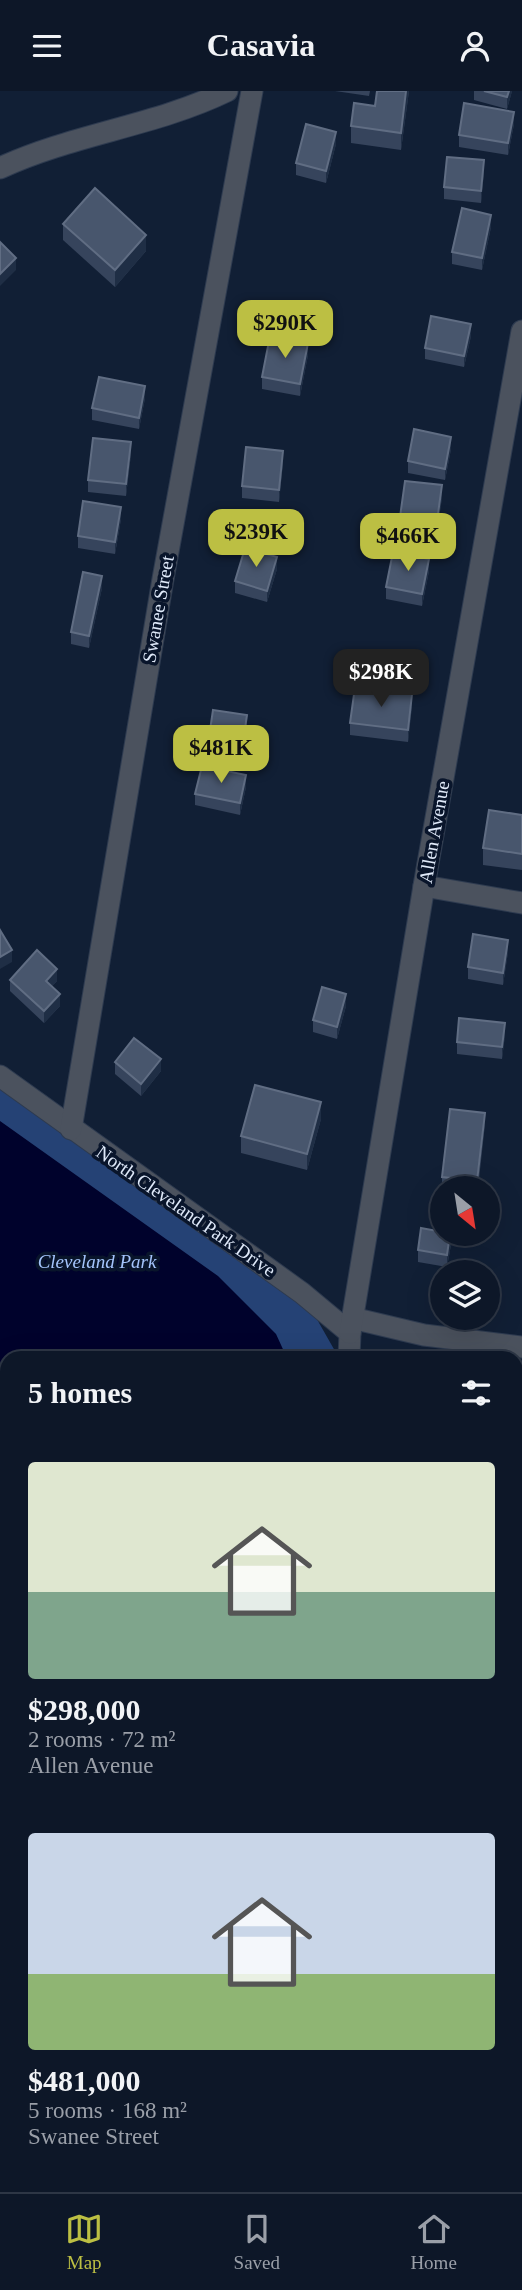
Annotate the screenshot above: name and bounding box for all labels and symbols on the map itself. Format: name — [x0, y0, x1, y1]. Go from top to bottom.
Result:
pin: $290K — [236, 301, 334, 360]
pin: $239K — [207, 510, 305, 569]
pin: $466K — [359, 513, 457, 573]
street label: Swanee Street — [138, 553, 178, 664]
pin: $298K — [332, 649, 430, 709]
pin: $481K — [172, 725, 270, 785]
street label: Allen Avenue — [415, 779, 453, 885]
street label: North Cleveland Park Drive — [92, 1140, 280, 1282]
north arrow — [430, 1176, 500, 1246]
park label: Cleveland Park — [38, 1250, 156, 1272]

